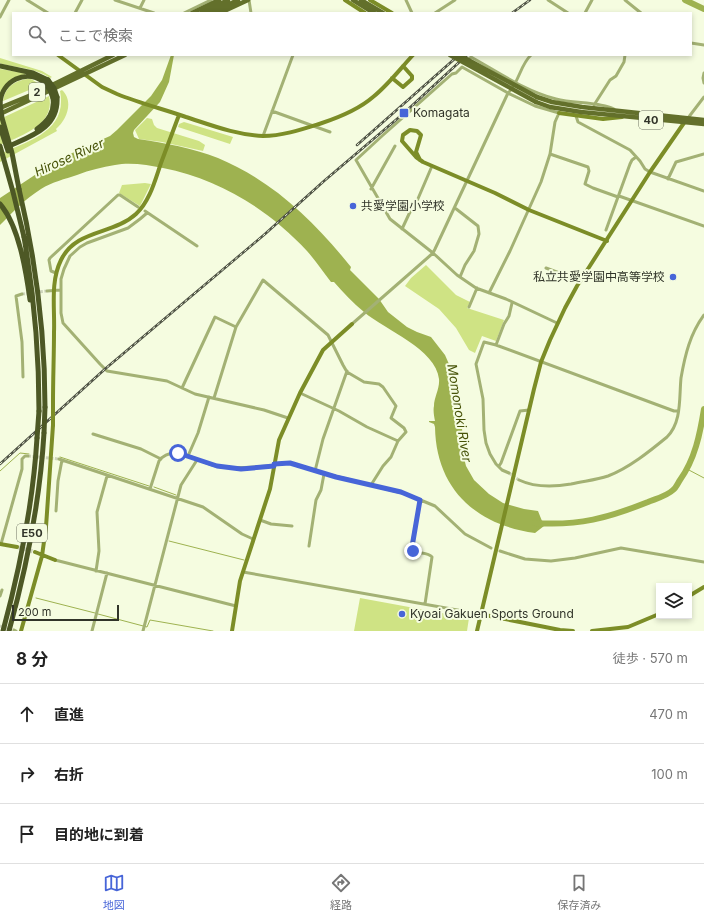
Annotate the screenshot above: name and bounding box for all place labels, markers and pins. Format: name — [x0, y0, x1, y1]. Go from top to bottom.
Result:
place label: Komagata — [413, 105, 470, 120]
marker: Komagata — [398, 107, 410, 119]
place label: 共愛学園小学校 — [361, 198, 445, 213]
marker: 共愛学園小学校 — [348, 201, 358, 211]
place label: 私立共愛学園中高等学校 — [533, 269, 665, 284]
marker: 私立共愛学園中高等学校 — [668, 272, 678, 282]
place label: Kyoai Gakuen Sports Ground — [410, 606, 574, 621]
marker: Kyoai Gakuen Sports Ground — [397, 609, 407, 619]

